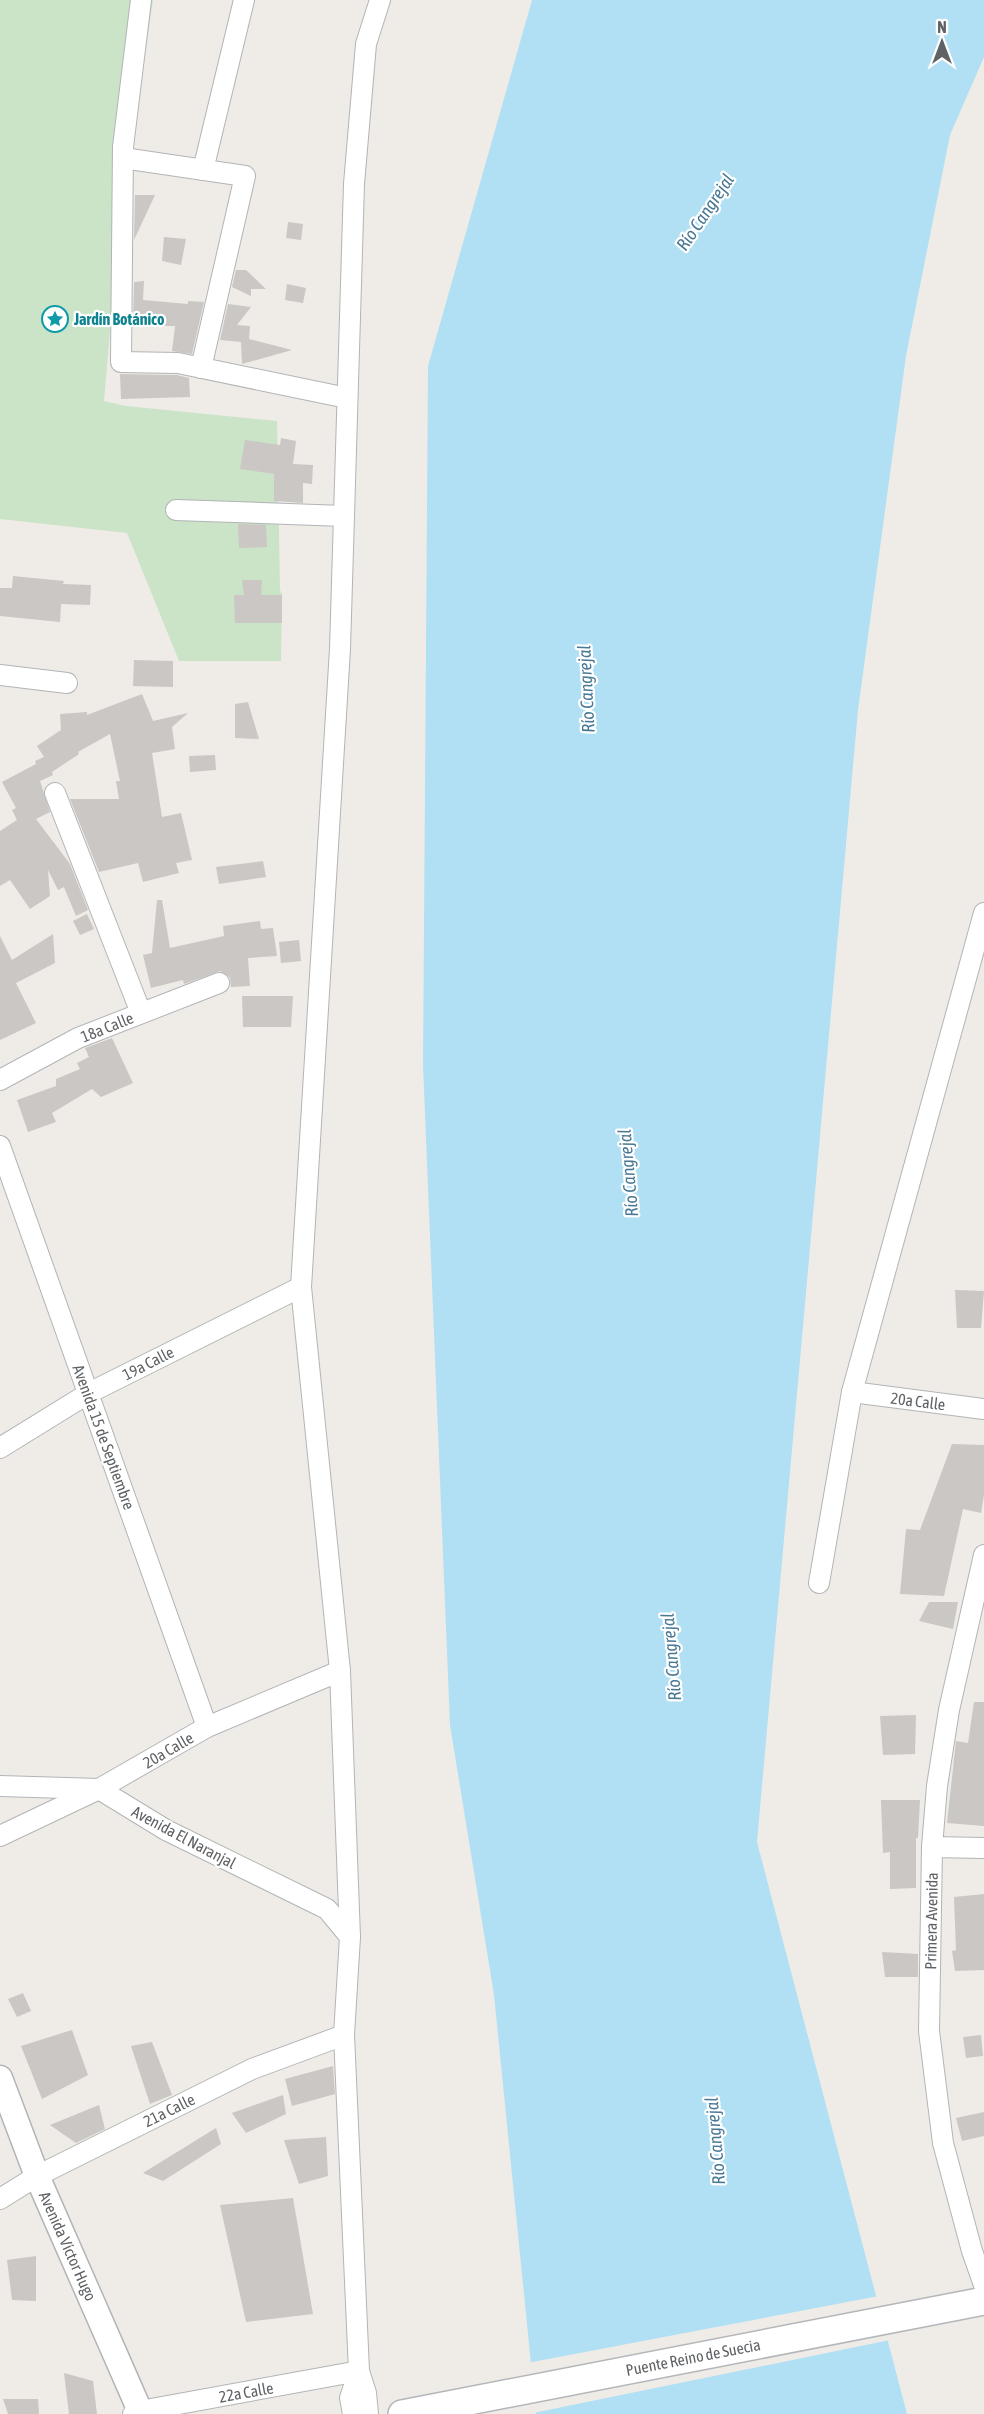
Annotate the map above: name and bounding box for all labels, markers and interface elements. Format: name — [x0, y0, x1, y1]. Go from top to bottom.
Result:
north arrow — [912, 12, 972, 72]
text: N — [937, 18, 947, 36]
water label: Río Cangrejal — [672, 170, 738, 254]
place icon: Jardín Botánico — [40, 304, 70, 334]
place label: Jardín Botánico — [73, 310, 165, 328]
water label: Río Cangrejal — [573, 645, 599, 733]
street label: 18a Calle — [78, 1008, 136, 1046]
water label: Río Cangrejal — [614, 1128, 642, 1218]
street label: 19a Calle — [119, 1343, 177, 1383]
street label: Avenida 15 de Septiembre — [68, 1362, 139, 1512]
street label: 20a Calle — [890, 1389, 946, 1413]
water label: Río Cangrejal — [657, 1612, 685, 1702]
street label: 20a Calle — [140, 1728, 196, 1772]
street label: Avenida El Naranjal — [128, 1802, 240, 1873]
street label: Primera Avenida — [921, 1872, 941, 1970]
street label: 21a Calle — [140, 2090, 198, 2130]
water label: Río Cangrejal — [701, 2096, 729, 2186]
street label: Avenida Víctor Hugo — [35, 2189, 100, 2304]
street label: Puente Reino de Suecia — [624, 2335, 762, 2379]
street label: 22a Calle — [217, 2378, 275, 2406]

